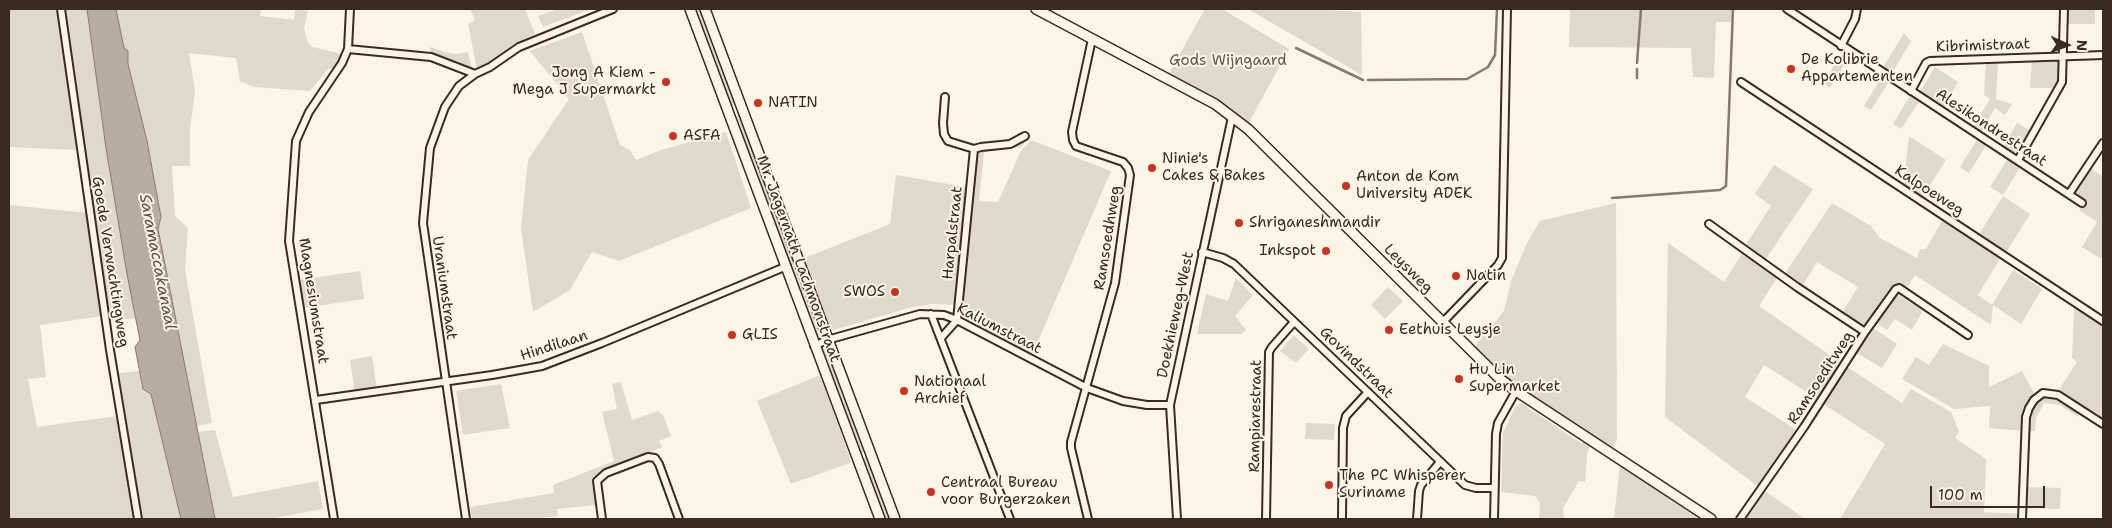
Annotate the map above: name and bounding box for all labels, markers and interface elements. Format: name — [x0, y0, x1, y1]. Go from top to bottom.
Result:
north arrow — [2042, 20, 2092, 70]
street label: Kibrimistraat — [1936, 35, 2030, 57]
text: N — [2073, 40, 2091, 51]
place label: De Kolibrie Appartementen — [1801, 51, 1913, 86]
park label: Gods Wijngaard — [1169, 52, 1287, 70]
marker: De Kolibrie Appartementen — [1785, 63, 1797, 75]
place label: Jong A Kiem - Mega J Supermarkt — [513, 64, 656, 99]
marker: Jong A Kiem - Mega J Supermarkt — [660, 76, 672, 88]
street label: Alesikondrestraat — [1932, 85, 2050, 171]
place label: NATIN — [768, 94, 818, 112]
marker: NATIN — [752, 97, 764, 109]
place label: ASFA — [683, 127, 721, 145]
marker: ASFA — [667, 130, 679, 142]
place label: Ninie's Cakes & Bakes — [1162, 150, 1265, 185]
street label: Mr. Jagernath Lachmonstraat — [752, 153, 844, 365]
marker: Ninie's Cakes & Bakes — [1146, 162, 1158, 174]
street label: Kalpoeweg — [1891, 162, 1967, 220]
place label: Anton de Kom University ADEK — [1356, 168, 1472, 203]
street label: Goede Verwachtingweg — [88, 175, 132, 349]
marker: Anton de Kom University ADEK — [1340, 180, 1352, 192]
street label: Ramsoedhweg — [1091, 184, 1125, 292]
street label: Harpalstraat — [939, 186, 967, 280]
water label: Saramaccakanaal — [134, 192, 180, 332]
place label: Shriganeshmandir — [1249, 214, 1381, 232]
marker: Shriganeshmandir — [1233, 217, 1245, 229]
street label: Uraniumstraat — [428, 235, 460, 341]
street label: Magnesiumstraat — [294, 237, 332, 365]
street label: Leysweg — [1380, 241, 1436, 297]
place label: Inkspot — [1259, 242, 1316, 260]
marker: Inkspot — [1320, 245, 1332, 257]
street label: Doekhieweg-West — [1154, 250, 1198, 380]
place label: Natin — [1466, 267, 1506, 285]
marker: Natin — [1450, 270, 1462, 282]
place label: SWOS — [843, 283, 885, 301]
marker: SWOS — [889, 286, 901, 298]
street label: Kaliumstraat — [953, 300, 1045, 358]
place label: Eethuis Leysje — [1399, 321, 1501, 339]
street label: Govindstraat — [1315, 323, 1397, 403]
marker: Eethuis Leysje — [1383, 324, 1395, 336]
place label: GLIS — [742, 326, 778, 344]
street label: Hindilaan — [518, 327, 590, 365]
street label: Ramsoeditweg — [1784, 328, 1858, 428]
marker: GLIS — [726, 329, 738, 341]
street label: Rampiarestraat — [1246, 359, 1266, 473]
place label: Hu Lin Supermarket — [1469, 361, 1560, 396]
place label: Nationaal Archief — [914, 373, 986, 408]
marker: Hu Lin Supermarket — [1453, 373, 1465, 385]
marker: Nationaal Archief — [898, 385, 910, 397]
place label: The PC Whisperer Suriname — [1339, 467, 1466, 502]
place label: Centraal Bureau voor Burgerzaken — [941, 474, 1070, 509]
scale bar — [1932, 476, 2047, 508]
marker: The PC Whisperer Suriname — [1323, 479, 1335, 491]
text: 100 m — [1938, 485, 1983, 505]
marker: Centraal Bureau voor Burgerzaken — [925, 486, 937, 498]

